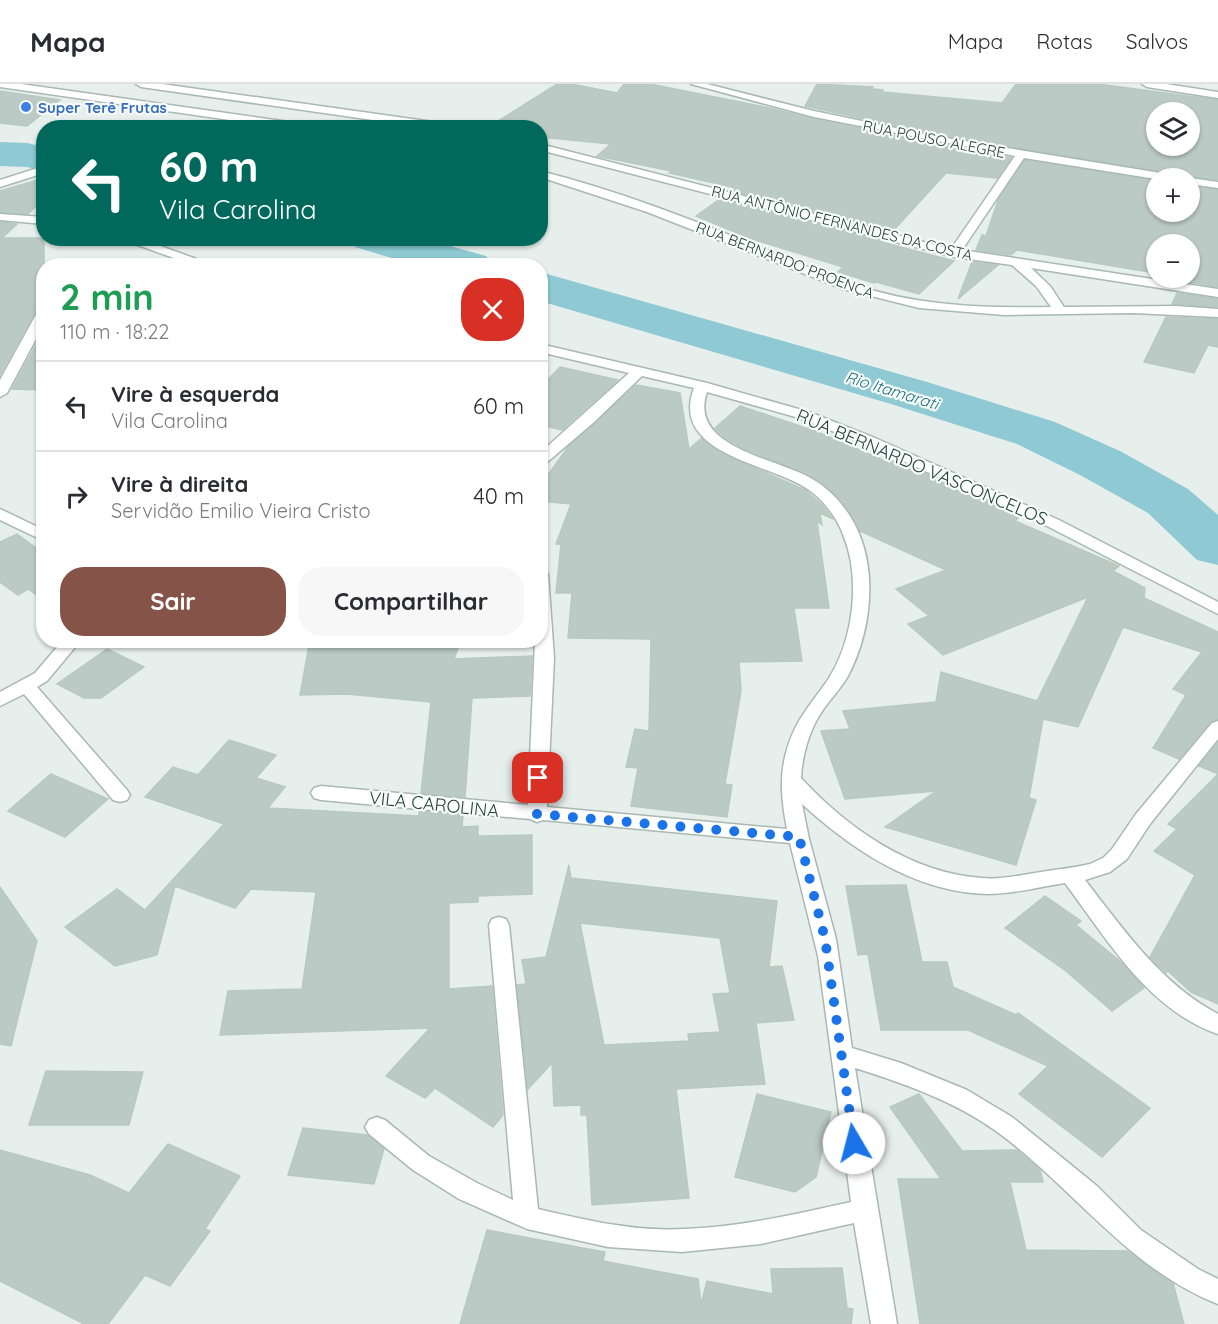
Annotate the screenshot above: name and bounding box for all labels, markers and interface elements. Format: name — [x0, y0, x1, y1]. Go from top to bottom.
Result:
text: Mapa — [30, 24, 106, 59]
text: Mapa — [948, 28, 1003, 54]
text: Rotas — [1036, 28, 1093, 54]
text: Salvos — [1126, 28, 1188, 54]
place label: Super Terê Frutas — [38, 98, 167, 117]
marker: Super Terê Frutas — [19, 100, 33, 114]
map controls — [1146, 102, 1200, 288]
button: layers — [1146, 102, 1200, 156]
street label: RUA POUSO ALEGRE — [861, 116, 1007, 162]
text: 60 m — [159, 140, 259, 193]
icon: left — [60, 144, 138, 222]
button: + — [1146, 168, 1200, 222]
street label: RUA ANTÔNIO FERNANDES DA COSTA — [709, 181, 975, 265]
text: Vila Carolina — [159, 192, 317, 226]
street label: RUA BERNARDO PROENÇA — [693, 217, 877, 303]
button: − — [1146, 234, 1200, 288]
text: 2 min — [60, 274, 154, 319]
button: close — [461, 278, 524, 341]
text: 110 m · 18:22 — [60, 319, 169, 344]
water label: Rio Itamarati — [843, 366, 942, 414]
text: Vire à esquerda — [111, 380, 279, 408]
icon: left — [60, 390, 93, 423]
text: 60 m — [473, 392, 524, 420]
street label: RUA BERNARDO VASCONCELOS — [793, 404, 1051, 530]
text: Vila Carolina — [111, 408, 228, 433]
text: Vire à direita — [111, 470, 248, 498]
icon: right — [60, 480, 93, 513]
text: 40 m — [473, 482, 524, 510]
text: Servidão Emilio Vieira Cristo — [111, 498, 371, 523]
button: Sair — [60, 567, 286, 636]
button: Compartilhar — [298, 567, 524, 636]
pin — [512, 752, 563, 803]
icon: arrive — [521, 761, 554, 794]
street label: VILA CAROLINA — [368, 786, 500, 822]
position arrow — [822, 1111, 886, 1175]

